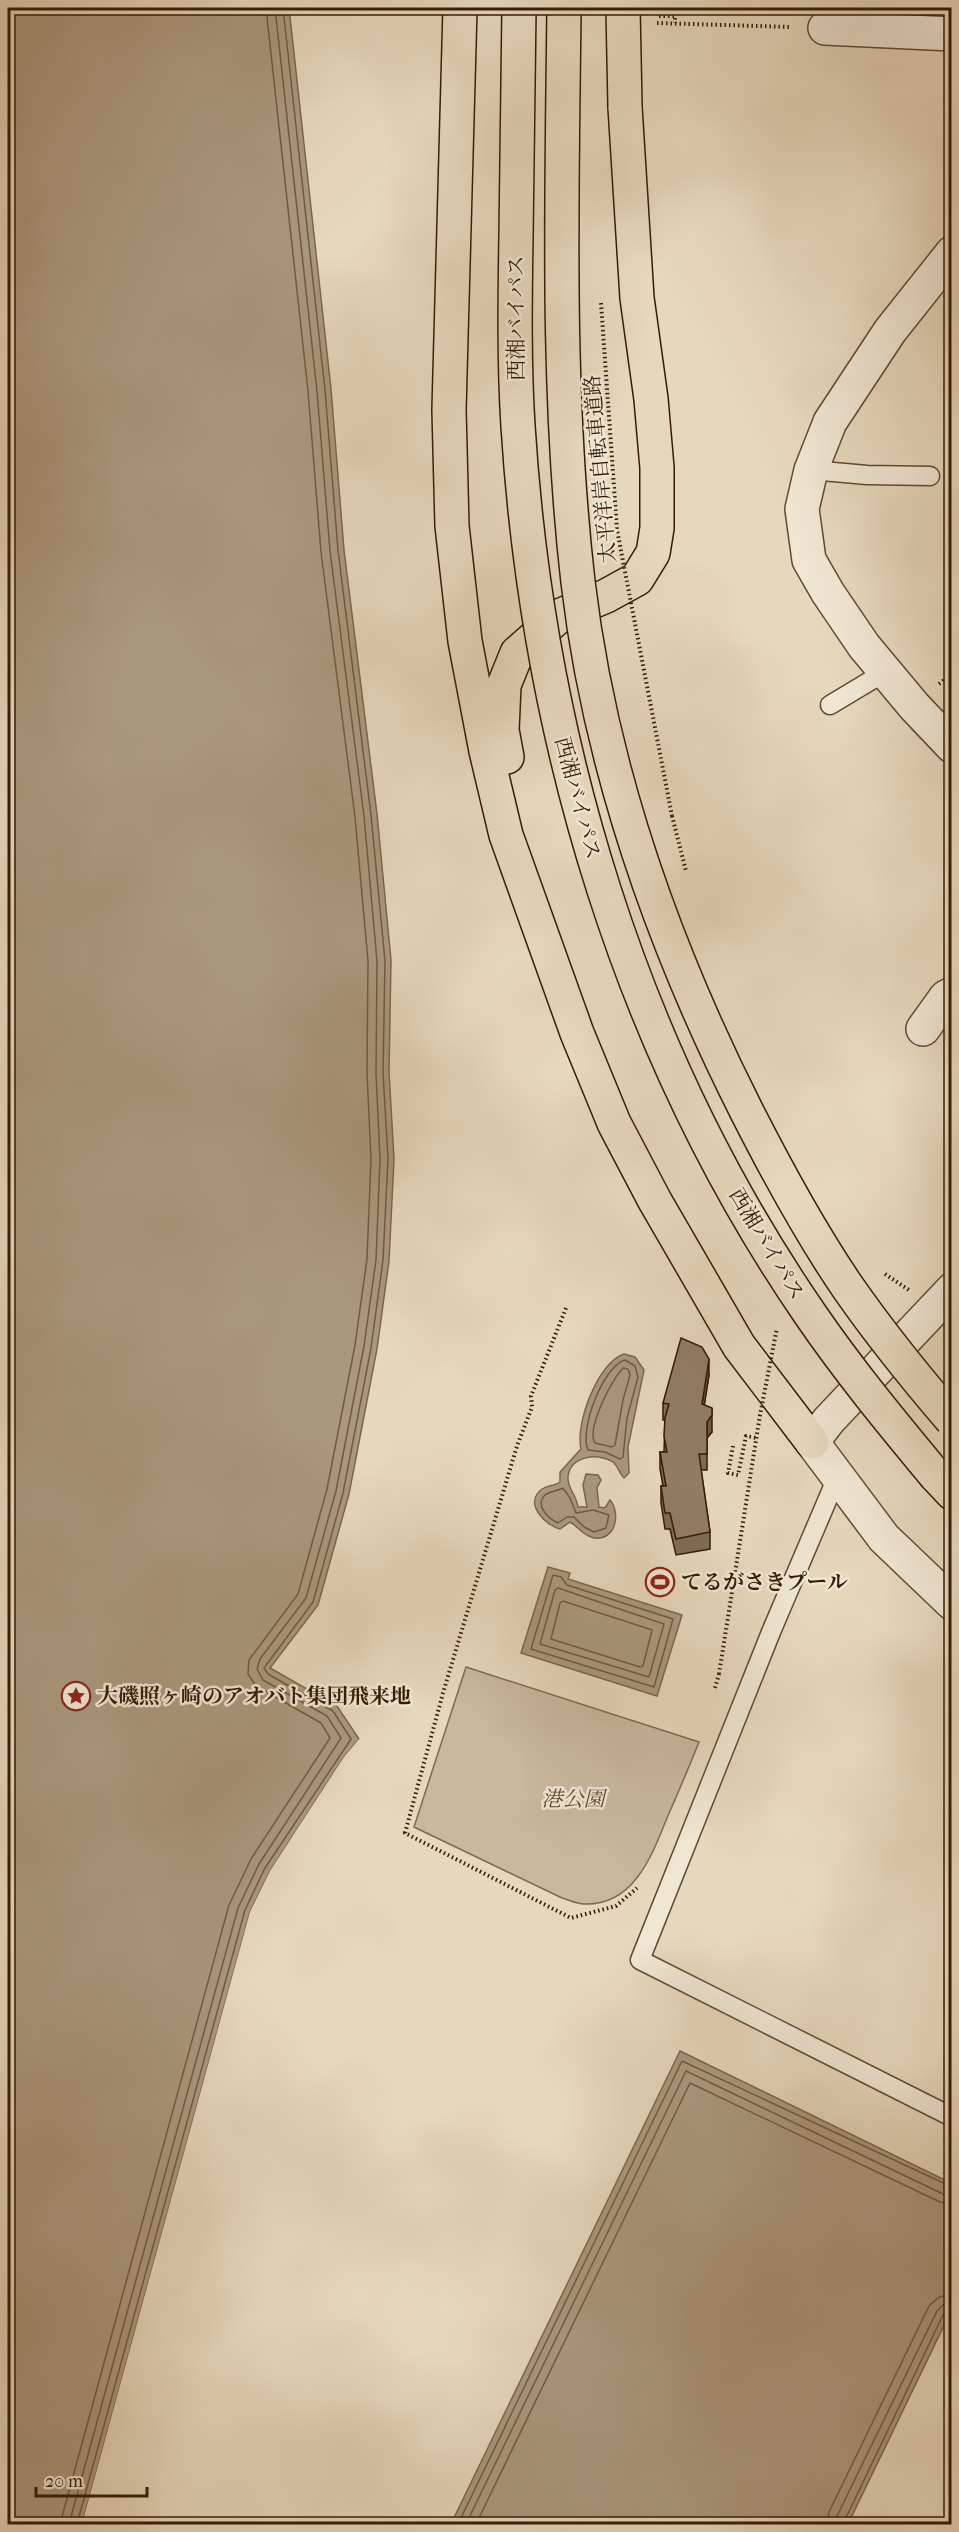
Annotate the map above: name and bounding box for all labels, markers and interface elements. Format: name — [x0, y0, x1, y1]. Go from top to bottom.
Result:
street label: 西湘バイパス — [504, 255, 528, 381]
street label: 太平洋岸自転車道路 — [580, 374, 620, 564]
street label: 西湘バイパス — [550, 734, 606, 862]
street label: 西湘バイパス — [724, 1184, 810, 1304]
sports icon: てるがさきプール — [644, 1566, 676, 1598]
place label: てるがさきプール — [681, 1570, 848, 1594]
place icon: 大磯照ヶ崎のアオバト集団飛来地 — [60, 1680, 92, 1712]
place label: 大磯照ヶ崎のアオバト集団飛来地 — [97, 1684, 411, 1708]
park label: 港公園 — [542, 1787, 607, 1811]
scale bar — [36, 2460, 147, 2498]
text: 20 m — [45, 2471, 83, 2492]

